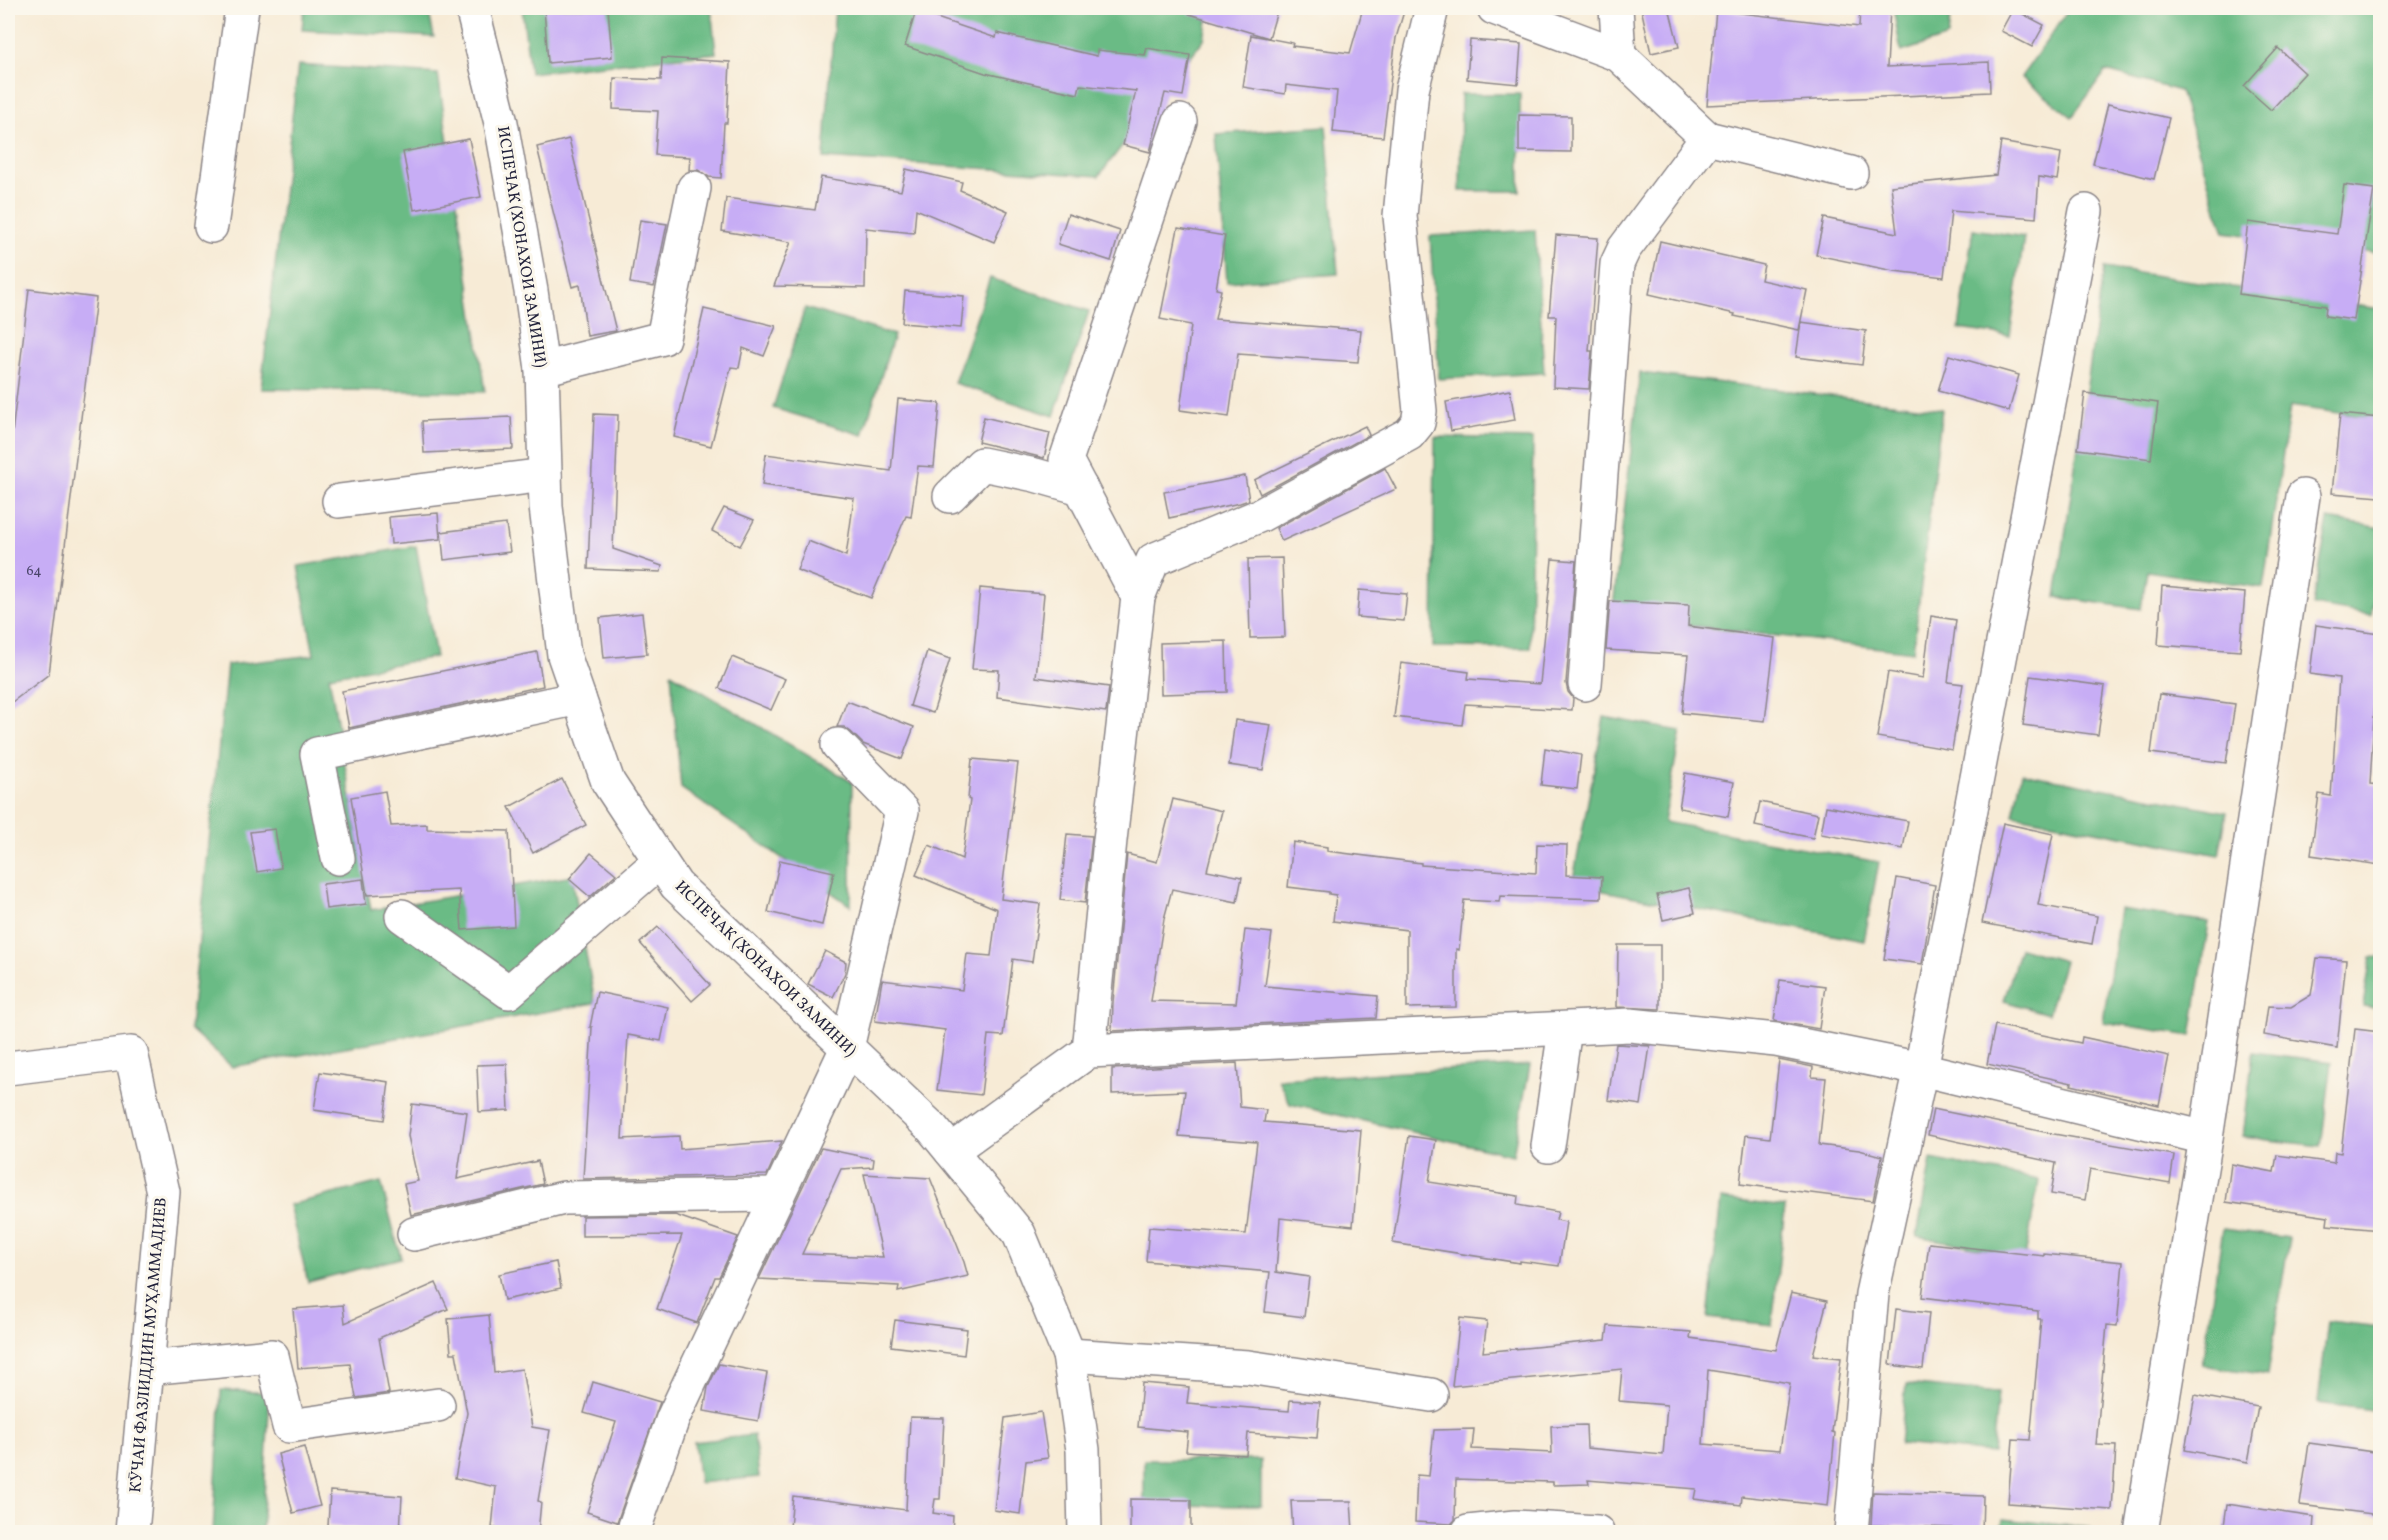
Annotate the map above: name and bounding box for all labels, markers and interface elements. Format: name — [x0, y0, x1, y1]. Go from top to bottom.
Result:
street label: ИСПЕЧАК (ХОНАХОИ ЗАМИНИ) — [491, 125, 551, 370]
house number: 64 — [26, 562, 42, 581]
street label: ИСПЕЧАК (ХОНАХОИ ЗАМИНИ) — [670, 876, 861, 1062]
street label: КӮЧАИ ФАЗЛИДДИН МУҲАММАДИЕВ — [125, 1196, 173, 1493]

